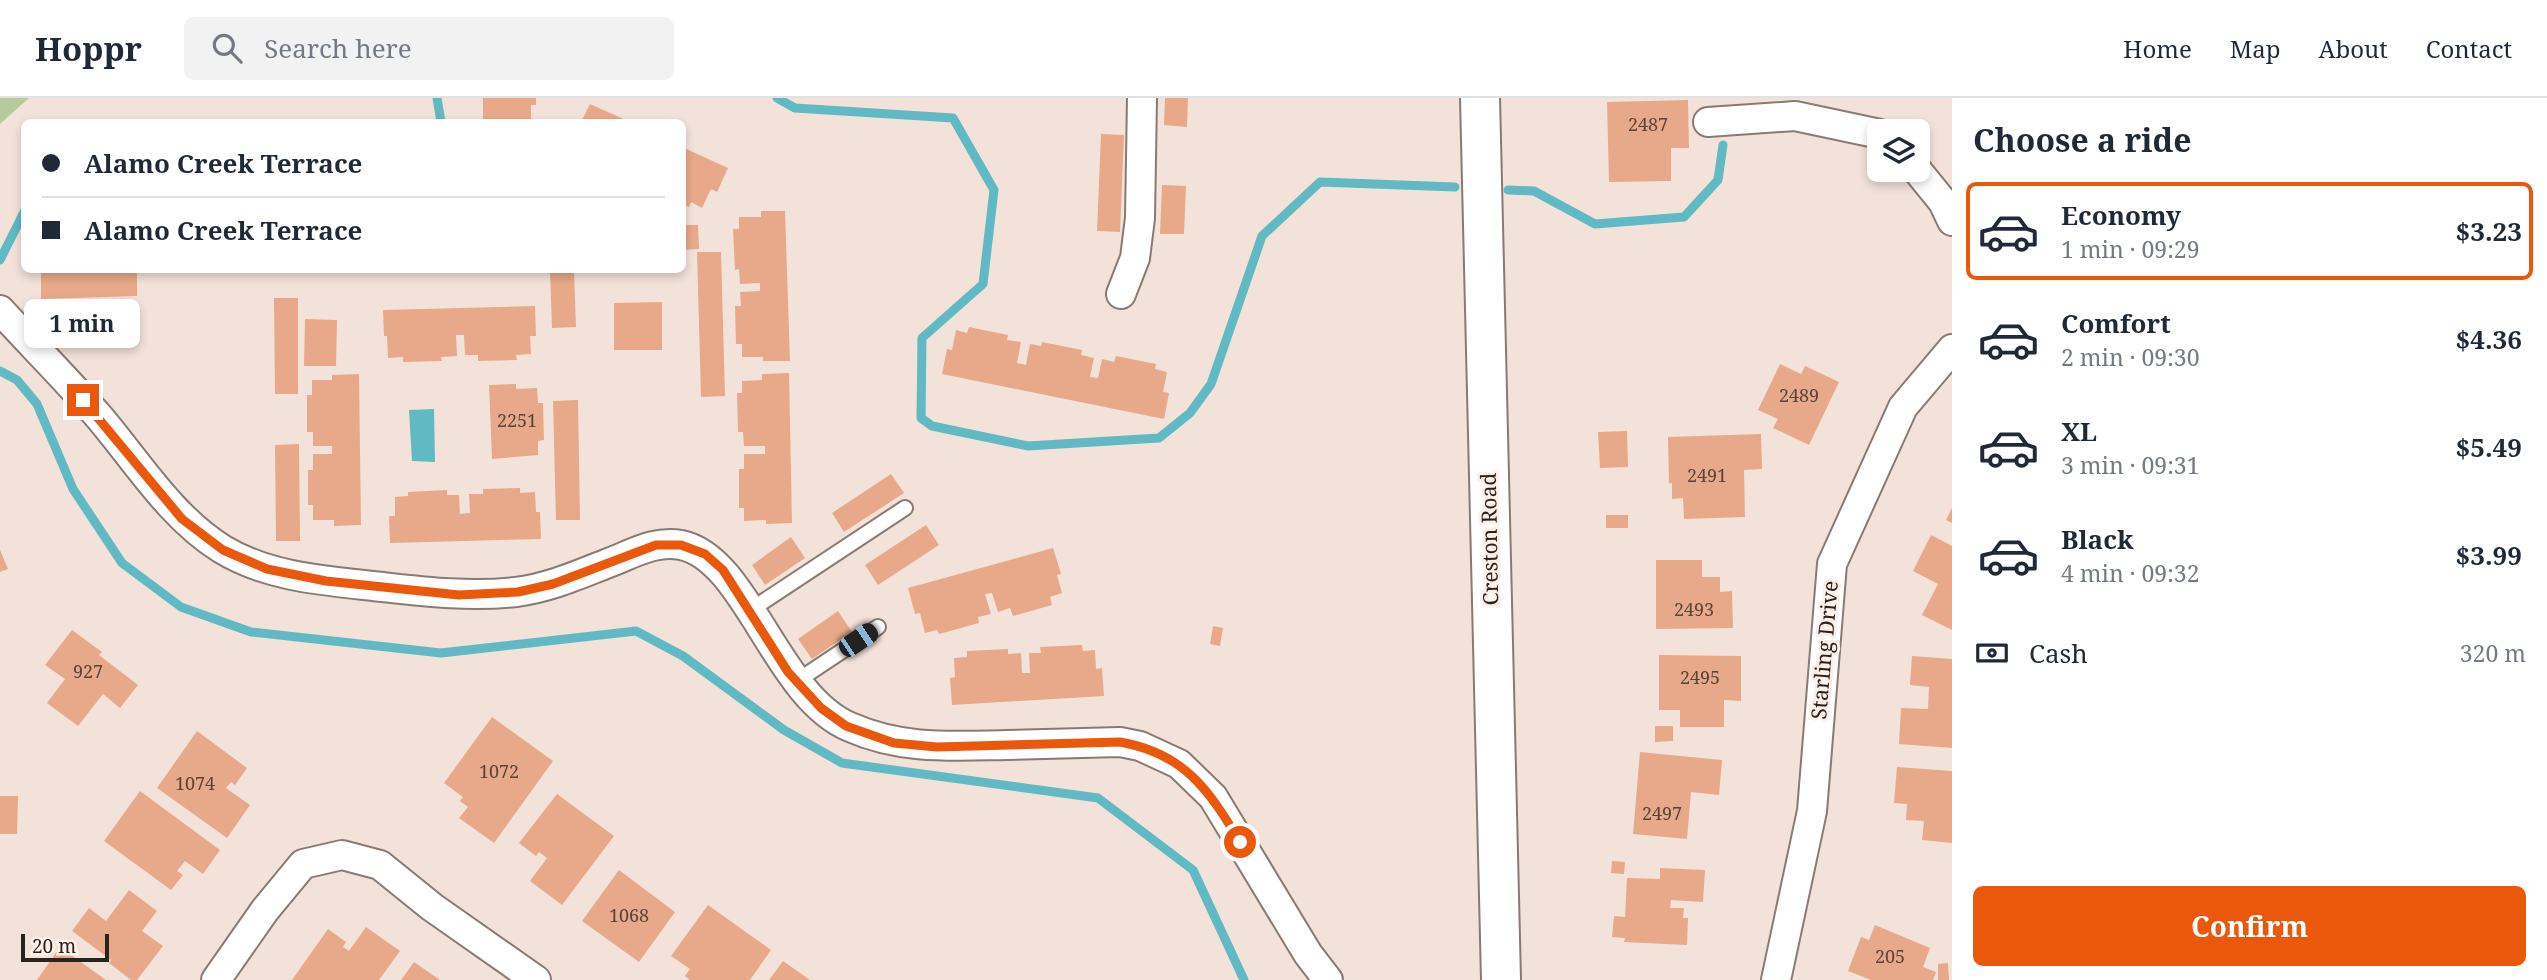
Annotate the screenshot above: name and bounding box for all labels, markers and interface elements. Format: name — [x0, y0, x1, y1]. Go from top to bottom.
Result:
search box — [184, 17, 674, 80]
text: Hoppr — [35, 26, 142, 71]
icon: search — [208, 29, 246, 67]
text: Search here — [264, 30, 412, 66]
text: Home — [2123, 32, 2192, 65]
text: Map — [2230, 32, 2281, 65]
text: About — [2319, 32, 2388, 65]
text: Contact — [2426, 32, 2512, 65]
house number: 2487 — [1628, 112, 1668, 136]
text: Choose a ride — [1973, 118, 2192, 161]
map controls — [1867, 119, 1930, 182]
button: layers — [1867, 119, 1930, 182]
text: Alamo Creek Terrace — [84, 145, 362, 181]
text: Economy — [2061, 197, 2181, 233]
icon: car — [1977, 200, 2040, 263]
text: Alamo Creek Terrace — [84, 212, 362, 248]
text: $3.23 — [2456, 213, 2522, 249]
text: 1 min · 09:29 — [2061, 233, 2199, 265]
callout: 1 min — [25, 299, 141, 348]
text: Comfort — [2061, 305, 2171, 341]
text: 1 min — [49, 307, 115, 339]
icon: car — [1977, 308, 2040, 371]
text: $4.36 — [2456, 321, 2522, 357]
text: 2 min · 09:30 — [2061, 341, 2199, 373]
house number: 2489 — [1779, 383, 1819, 407]
route end — [67, 384, 99, 416]
house number: 2251 — [497, 408, 537, 432]
text: XL — [2061, 413, 2097, 449]
icon: car — [1977, 416, 2040, 479]
text: $5.49 — [2456, 429, 2522, 465]
text: 3 min · 09:31 — [2061, 449, 2199, 481]
house number: 2491 — [1687, 463, 1727, 487]
street label: Creston Road — [1474, 472, 1504, 606]
text: Black — [2061, 521, 2134, 557]
icon: car — [1977, 524, 2040, 587]
text: $3.99 — [2456, 537, 2522, 573]
text: 4 min · 09:32 — [2061, 557, 2199, 589]
street label: Starling Drive — [1804, 579, 1844, 721]
house number: 2493 — [1674, 597, 1714, 621]
car — [835, 620, 882, 660]
icon: cash — [1973, 634, 2011, 672]
text: Cash — [2029, 635, 2088, 671]
text: 320 m — [2460, 637, 2526, 669]
house number: 927 — [73, 659, 103, 683]
house number: 2495 — [1680, 665, 1720, 689]
house number: 1072 — [479, 759, 519, 783]
house number: 1074 — [175, 771, 215, 795]
house number: 2497 — [1642, 801, 1682, 825]
route start — [1224, 826, 1256, 858]
button: Confirm — [1973, 886, 2526, 966]
house number: 1068 — [609, 903, 649, 927]
scale bar — [21, 931, 108, 963]
text: 20 m — [32, 933, 76, 959]
house number: 205 — [1875, 944, 1905, 968]

